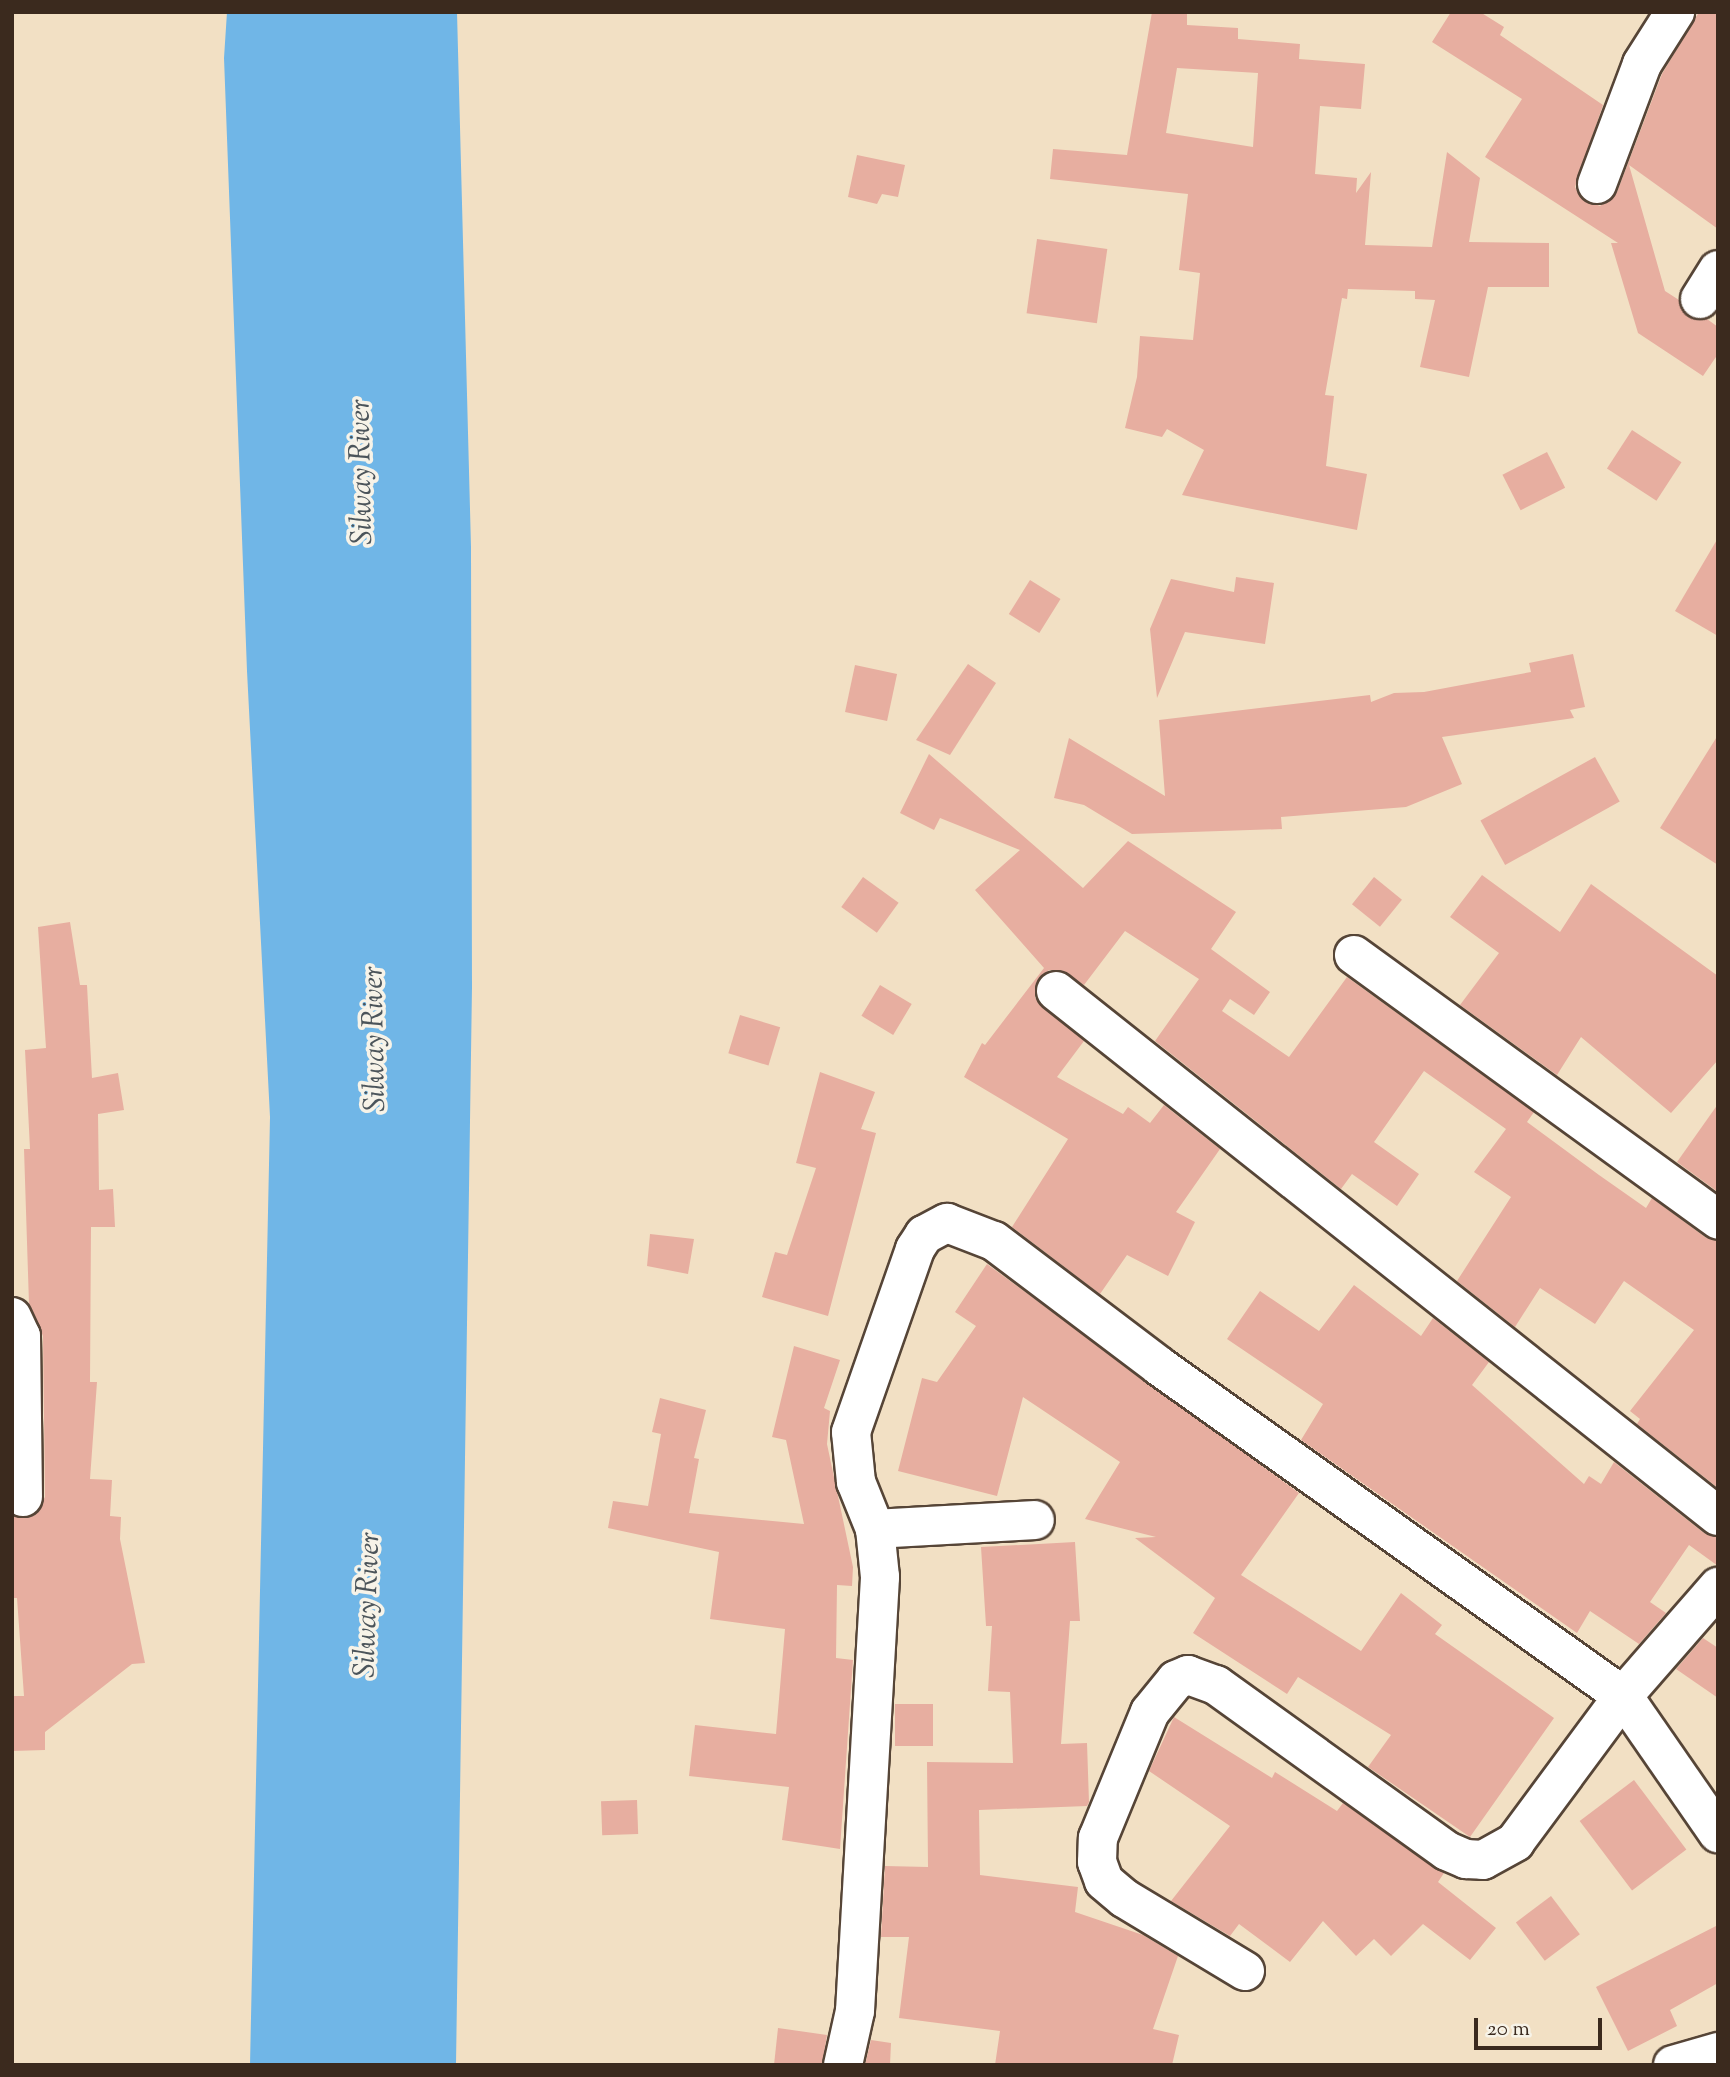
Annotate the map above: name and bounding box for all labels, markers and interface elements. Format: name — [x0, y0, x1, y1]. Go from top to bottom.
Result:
water label: Silway River — [344, 399, 382, 545]
water label: Silway River — [357, 966, 395, 1112]
water label: Silway River — [348, 1532, 390, 1678]
scale bar — [1478, 2004, 1606, 2048]
text: 20 m — [1487, 2015, 1530, 2045]

